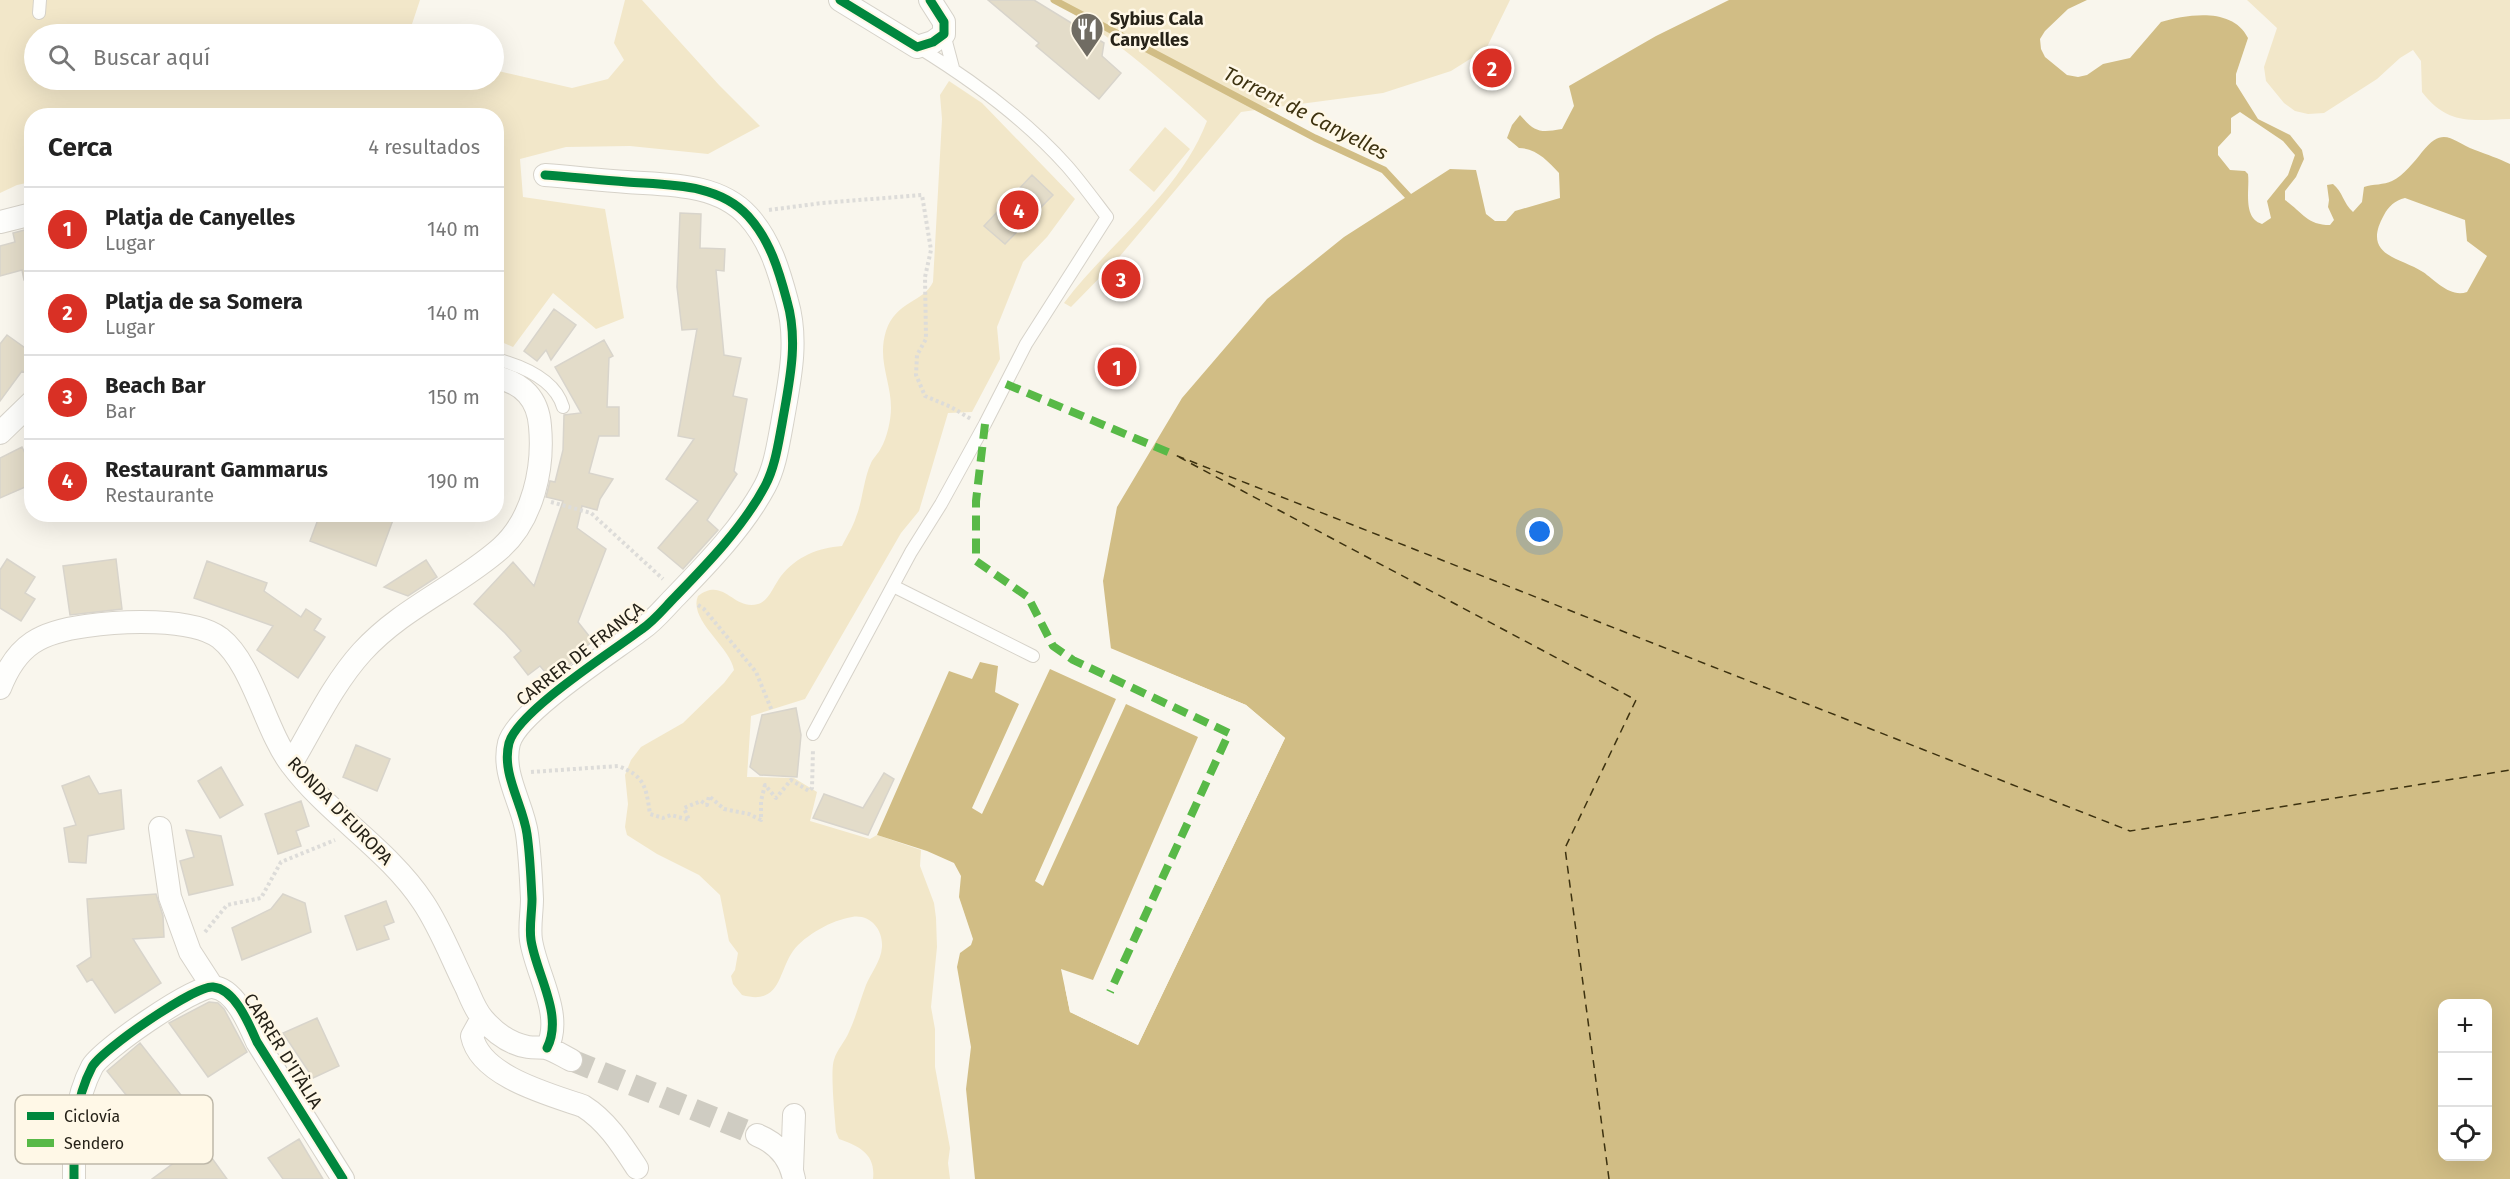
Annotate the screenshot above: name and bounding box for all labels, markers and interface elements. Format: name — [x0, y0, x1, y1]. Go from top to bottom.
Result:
place label: Sybius Cala Canyelles — [1110, 8, 1204, 51]
restaurant icon: Sybius Cala Canyelles — [1069, 11, 1105, 58]
search box — [24, 24, 504, 90]
icon: search — [45, 41, 78, 74]
text: Buscar aquí — [93, 44, 210, 71]
pin: 2 — [1472, 46, 1512, 90]
water label: Torrent de Canyelles — [1220, 61, 1392, 165]
text: Cerca — [48, 132, 113, 163]
text: 4 resultados — [368, 135, 480, 159]
pin: 4 — [1000, 188, 1038, 232]
text: Platja de Canyelles — [105, 204, 295, 231]
text: 1 — [63, 217, 72, 241]
text: 140 m — [427, 217, 480, 241]
text: Lugar — [105, 231, 155, 255]
pin: 3 — [1102, 256, 1140, 302]
text: Platja de sa Somera — [105, 288, 303, 315]
text: 2 — [62, 301, 73, 325]
text: 140 m — [427, 301, 480, 325]
text: Lugar — [105, 315, 155, 339]
pin: 1 — [1098, 344, 1136, 389]
text: Beach Bar — [105, 372, 205, 399]
text: 3 — [62, 385, 73, 409]
text: 150 m — [428, 385, 480, 409]
text: Bar — [105, 399, 136, 423]
text: Restaurant Gammarus — [105, 456, 328, 483]
text: 4 — [62, 469, 73, 493]
text: 190 m — [427, 469, 480, 493]
text: Restaurante — [105, 483, 214, 507]
your location — [1525, 517, 1554, 546]
street label: CARRER DE FRANÇA — [512, 597, 649, 711]
street label: RONDA D'EUROPA — [283, 752, 398, 870]
street label: CARRER D'ITÀLIA — [239, 989, 328, 1113]
map controls — [2438, 999, 2492, 1161]
button: + — [2438, 999, 2492, 1053]
button: − — [2438, 1053, 2492, 1107]
legend — [15, 1095, 213, 1164]
text: Ciclovía — [64, 1107, 120, 1126]
button: locate — [2438, 1107, 2492, 1161]
text: Sendero — [64, 1134, 124, 1153]

